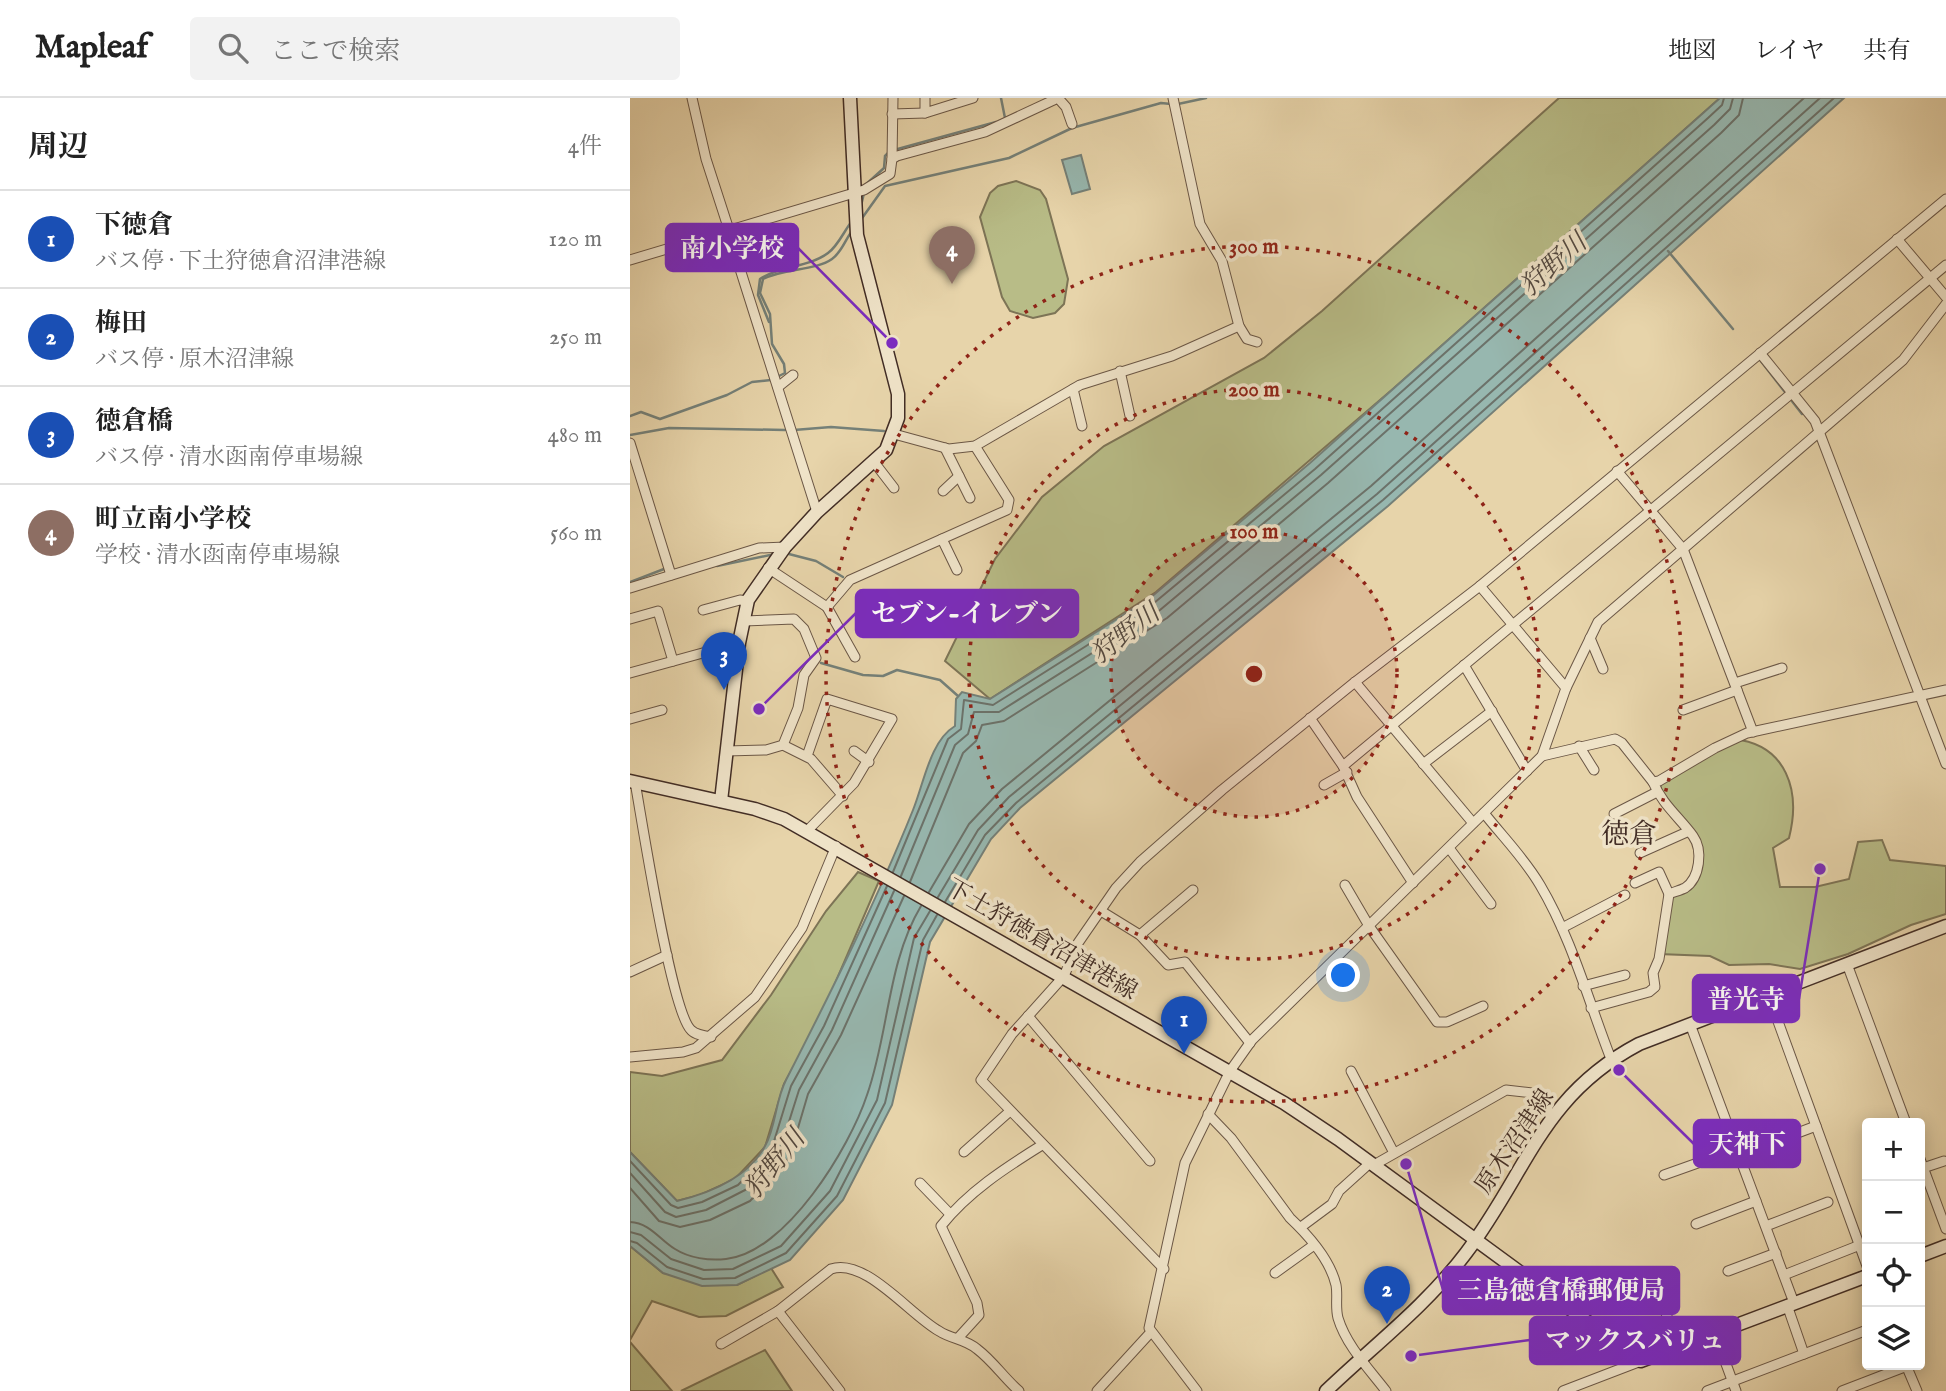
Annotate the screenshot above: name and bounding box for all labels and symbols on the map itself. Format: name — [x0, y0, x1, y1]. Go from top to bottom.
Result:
callout: 南小学校 — [666, 224, 798, 271]
water label: 狩野川 — [1514, 225, 1596, 303]
pin: 4 — [929, 226, 975, 284]
text: 南小学校 — [680, 233, 784, 266]
text: 300 m — [1229, 234, 1279, 261]
text: 200 m — [1228, 377, 1280, 404]
text: 100 m — [1229, 519, 1279, 546]
callout: セブン-イレブン — [856, 590, 1078, 637]
water label: 狩野川 — [1085, 595, 1169, 671]
text: セブン-イレブン — [871, 598, 1063, 631]
pin: 3 — [701, 632, 747, 690]
centre of rings — [1242, 662, 1266, 686]
district label: 徳倉 — [1601, 818, 1657, 853]
street label: 下土狩徳倉沼津港線 — [940, 873, 1143, 1008]
your location — [1326, 958, 1360, 992]
callout: 普光寺 — [1693, 975, 1799, 1022]
text: 普光寺 — [1707, 984, 1785, 1017]
pin: 1 — [1161, 996, 1207, 1054]
street label: 原木沼津線 — [1469, 1083, 1562, 1200]
callout: 天神下 — [1694, 1120, 1800, 1167]
water label: 狩野川 — [738, 1121, 814, 1205]
text: 天神下 — [1708, 1129, 1786, 1162]
pin: 2 — [1364, 1266, 1410, 1324]
callout: 三島徳倉橋郵便局 — [1443, 1267, 1679, 1314]
text: 三島徳倉橋郵便局 — [1457, 1275, 1665, 1308]
callout: マックスバリュ — [1530, 1317, 1740, 1364]
text: マックスバリュ — [1545, 1325, 1725, 1358]

